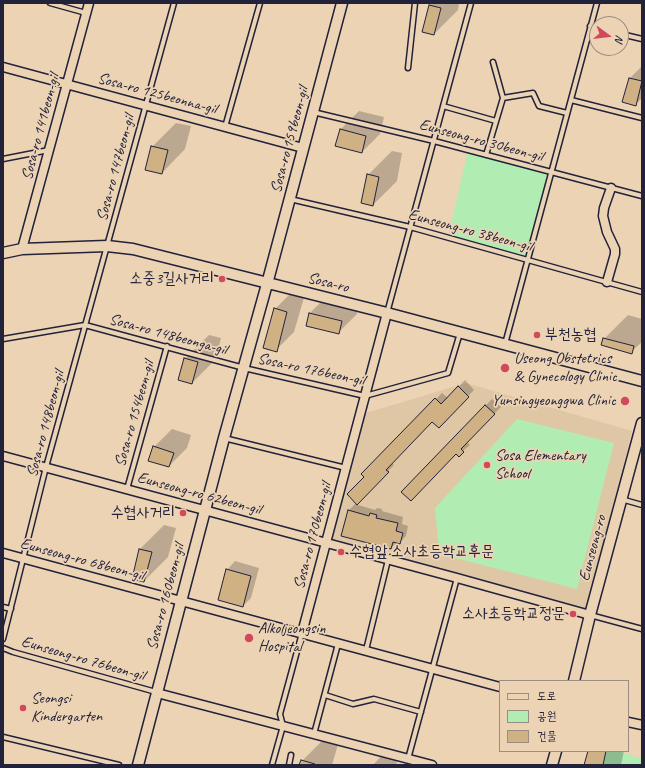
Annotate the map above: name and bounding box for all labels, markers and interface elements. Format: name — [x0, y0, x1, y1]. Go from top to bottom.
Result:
north arrow — [589, 16, 629, 56]
text: N — [612, 34, 627, 44]
street label: Sosa-ro 125beonna-gil — [95, 69, 219, 119]
street label: Sosa-ro 141beon-gil — [18, 72, 64, 182]
street label: Sosa-ro 159beon-gil — [267, 85, 313, 195]
street label: Sosa-ro 147beon-gil — [93, 113, 139, 223]
street label: Eunseong-ro 30beon-gil — [417, 115, 545, 167]
street label: Eunseong-ro 38beon-gil — [406, 205, 534, 257]
place label: 소중3길사거리 — [130, 269, 214, 289]
street label: Sosa-ro — [305, 269, 351, 297]
marker: 소중3길사거리 — [217, 274, 227, 284]
street label: Sosa-ro 148beonga-gil — [107, 310, 229, 360]
place label: 부천농협 — [545, 325, 596, 345]
marker: 부천농협 — [532, 330, 542, 340]
street label: Sosa-ro 176beon-gil — [256, 349, 366, 391]
place label: Useong Obstetrics & Gynecology Clinic — [514, 349, 617, 387]
street label: Sosa-ro 154beon-gil — [111, 359, 159, 469]
marker: Useong Obstetrics & Gynecology Clinic — [499, 362, 511, 374]
street label: Sosa-ro 148beon-gil — [23, 369, 69, 479]
place label: Yunsingyeonggwa Clinic — [492, 391, 616, 411]
marker: Yunsingyeonggwa Clinic — [619, 395, 631, 407]
place label: Sosa Elementary School — [495, 446, 586, 484]
marker: Sosa Elementary School — [482, 460, 492, 470]
street label: Eunseong-ro 62beon-gil — [135, 468, 263, 520]
street label: Sosa-ro 170beon-gil — [290, 481, 336, 591]
place label: 수협사거리 — [111, 503, 175, 523]
marker: 수협사거리 — [178, 508, 188, 518]
street label: Eunseong-ro — [575, 513, 611, 583]
street label: Eunseong-ro 68beon-gil — [18, 534, 146, 586]
street label: Sosa-ro 160beon-gil — [143, 542, 189, 652]
place label: 수협앞.소사초등학교후문 — [349, 542, 494, 562]
marker: 수협앞.소사초등학교후문 — [336, 547, 346, 557]
place label: 소사초등학교정문 — [462, 604, 565, 624]
marker: 소사초등학교정문 — [568, 609, 578, 619]
place label: Alkoljeongsin Hospital — [258, 619, 326, 657]
street label: Eunseong-ro 76beon-gil — [19, 632, 147, 686]
marker: Alkoljeongsin Hospital — [243, 632, 255, 644]
legend — [499, 680, 629, 752]
text: 도로 — [537, 688, 556, 704]
place label: Seongsi Kindergarten — [31, 689, 102, 727]
marker: Seongsi Kindergarten — [18, 703, 28, 713]
text: 공원 — [537, 708, 556, 724]
text: 건물 — [537, 728, 556, 744]

